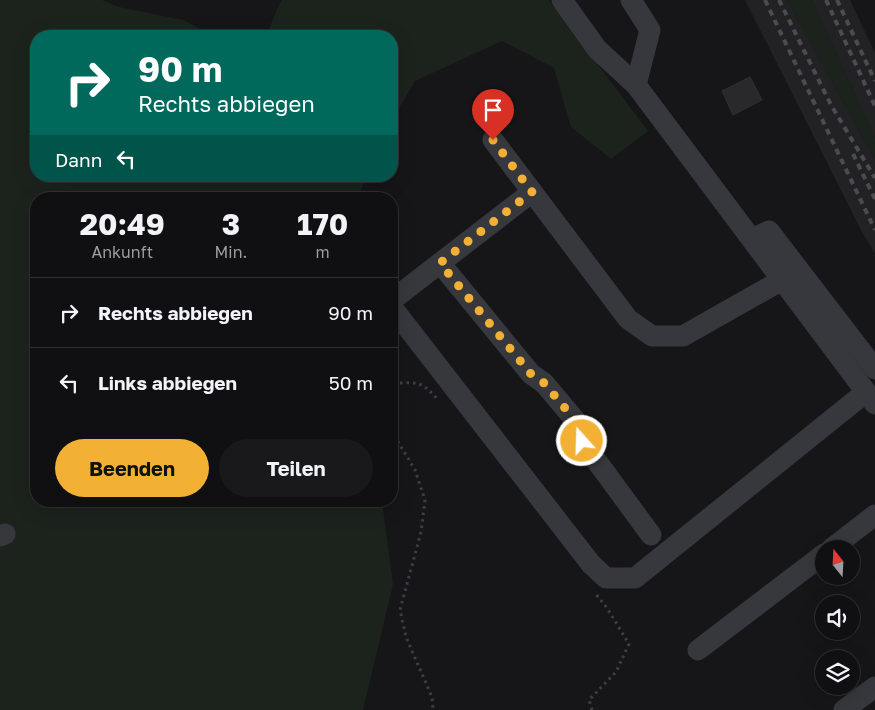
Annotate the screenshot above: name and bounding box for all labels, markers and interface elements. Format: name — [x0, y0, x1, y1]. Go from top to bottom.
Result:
text: 90 m — [138, 48, 222, 90]
icon: right — [55, 50, 120, 115]
pin — [472, 89, 514, 140]
text: Rechts abbiegen — [138, 90, 315, 117]
icon: arrive — [479, 96, 507, 124]
icon: left — [112, 145, 140, 173]
text: Dann — [55, 148, 102, 171]
text: 20:49 — [80, 206, 165, 242]
text: 3 — [222, 206, 240, 242]
text: 170 — [297, 206, 348, 242]
text: Ankunft — [92, 242, 153, 262]
text: Min. — [215, 242, 247, 262]
text: m — [316, 242, 330, 262]
icon: right — [55, 299, 83, 327]
text: Rechts abbiegen — [98, 301, 253, 324]
text: 90 m — [328, 301, 373, 324]
icon: left — [55, 369, 83, 397]
text: Links abbiegen — [98, 371, 237, 394]
text: 50 m — [329, 371, 373, 394]
position arrow — [555, 414, 607, 466]
button: Beenden — [55, 439, 209, 497]
button: Teilen — [219, 439, 373, 497]
north arrow — [815, 540, 860, 585]
map controls — [815, 540, 860, 695]
button: sound — [815, 595, 860, 640]
button: layers — [815, 650, 860, 695]

